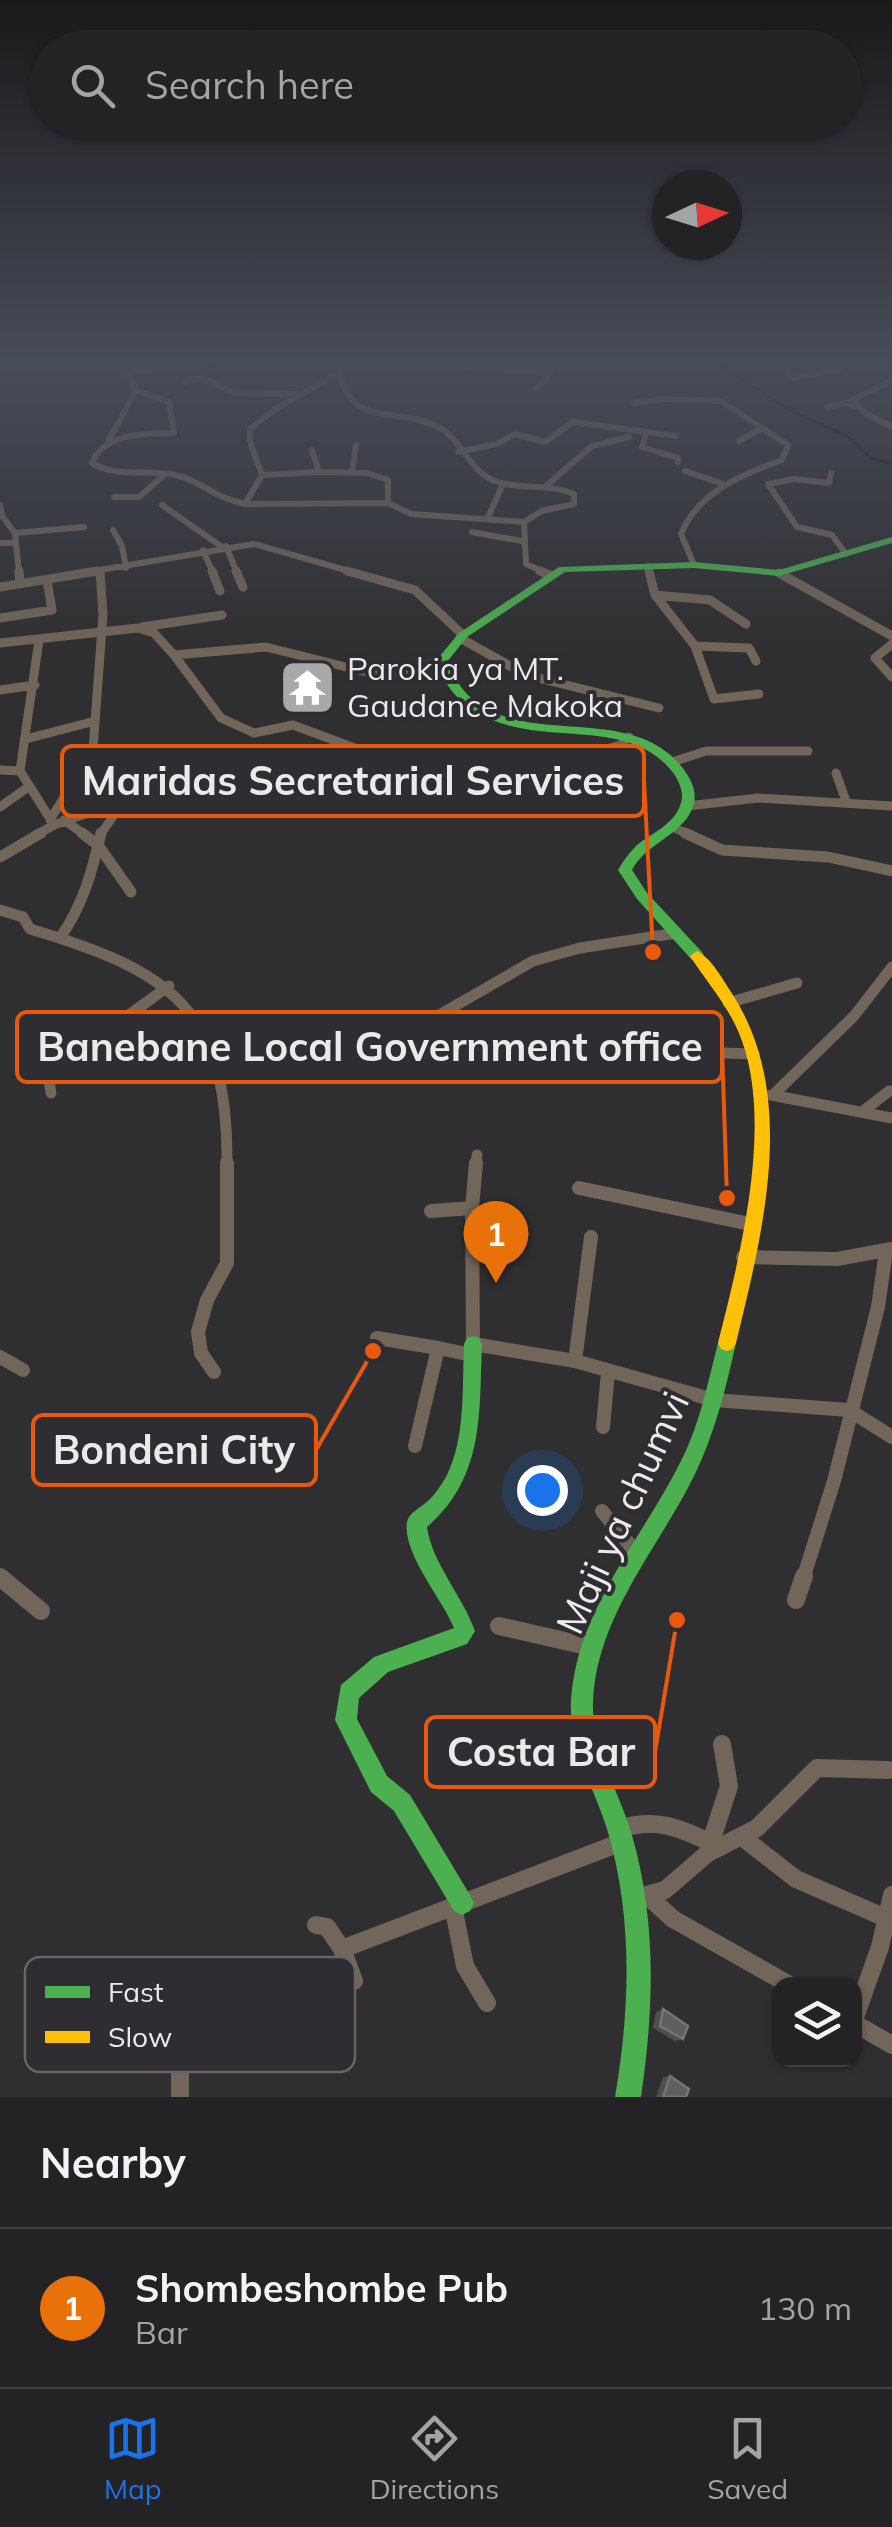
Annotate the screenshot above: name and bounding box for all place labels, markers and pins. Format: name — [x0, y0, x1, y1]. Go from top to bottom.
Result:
place label: Parokia ya MT. Gaudance Makoka — [347, 648, 623, 725]
temple icon: Parokia ya MT. Gaudance Makoka — [278, 657, 338, 717]
callout: Maridas Secretarial Services — [62, 746, 644, 816]
callout: Banebane Local Government office — [17, 1012, 722, 1082]
pin: 1 — [464, 1200, 528, 1283]
callout: Bondeni City — [33, 1415, 316, 1485]
callout: Costa Bar — [426, 1717, 655, 1787]

